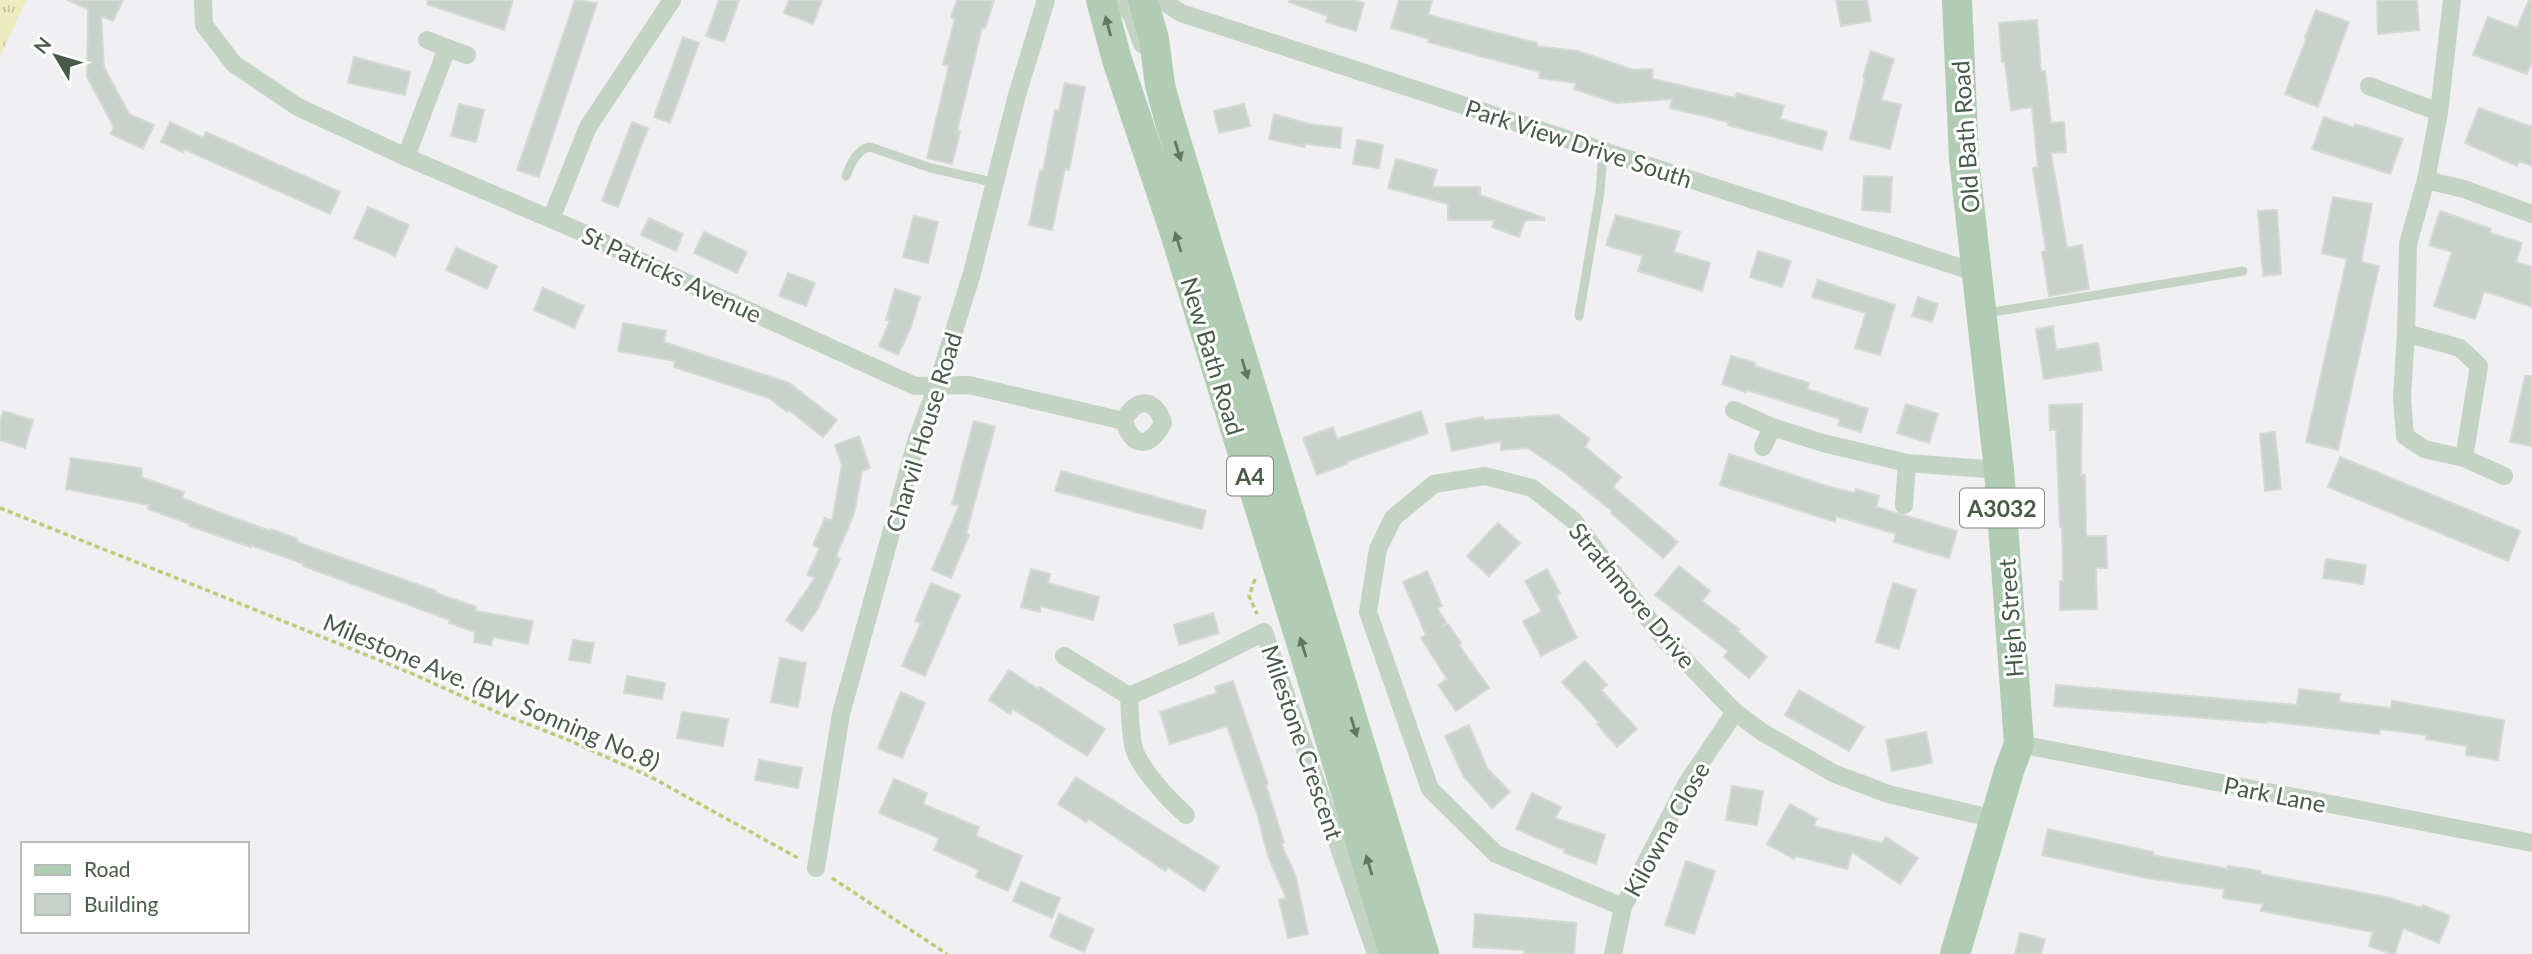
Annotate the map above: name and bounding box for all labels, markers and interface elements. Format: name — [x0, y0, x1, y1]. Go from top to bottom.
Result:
one-way arrow — [1102, 15, 1112, 36]
north arrow — [21, 21, 91, 91]
text: N — [29, 32, 56, 58]
street label: Old Bath Road — [1945, 60, 1985, 214]
street label: Park View Drive South — [1462, 93, 1696, 193]
one-way arrow — [1174, 141, 1184, 162]
street label: St Patricks Avenue — [578, 220, 766, 328]
one-way arrow — [1172, 232, 1182, 253]
street label: New Bath Road — [1175, 274, 1251, 438]
street label: Charvil House Road — [879, 329, 967, 535]
one-way arrow — [1240, 358, 1251, 379]
road number: A4 — [1227, 456, 1273, 496]
road number: A3032 — [1960, 488, 2044, 528]
street label: Strathmore Drive — [1564, 516, 1702, 674]
street label: High Street — [1991, 557, 2029, 678]
street label: Milestone Ave. (BW Sonning No.8) — [319, 607, 665, 775]
one-way arrow — [1297, 636, 1308, 657]
street label: Milestone Crescent — [1256, 641, 1350, 844]
one-way arrow — [1350, 717, 1360, 738]
street label: Kilowna Close — [1617, 757, 1715, 901]
street label: Park Lane — [2222, 770, 2328, 818]
legend — [21, 842, 248, 933]
one-way arrow — [1363, 854, 1373, 875]
text: Road — [84, 856, 131, 881]
text: Building — [84, 891, 159, 916]

